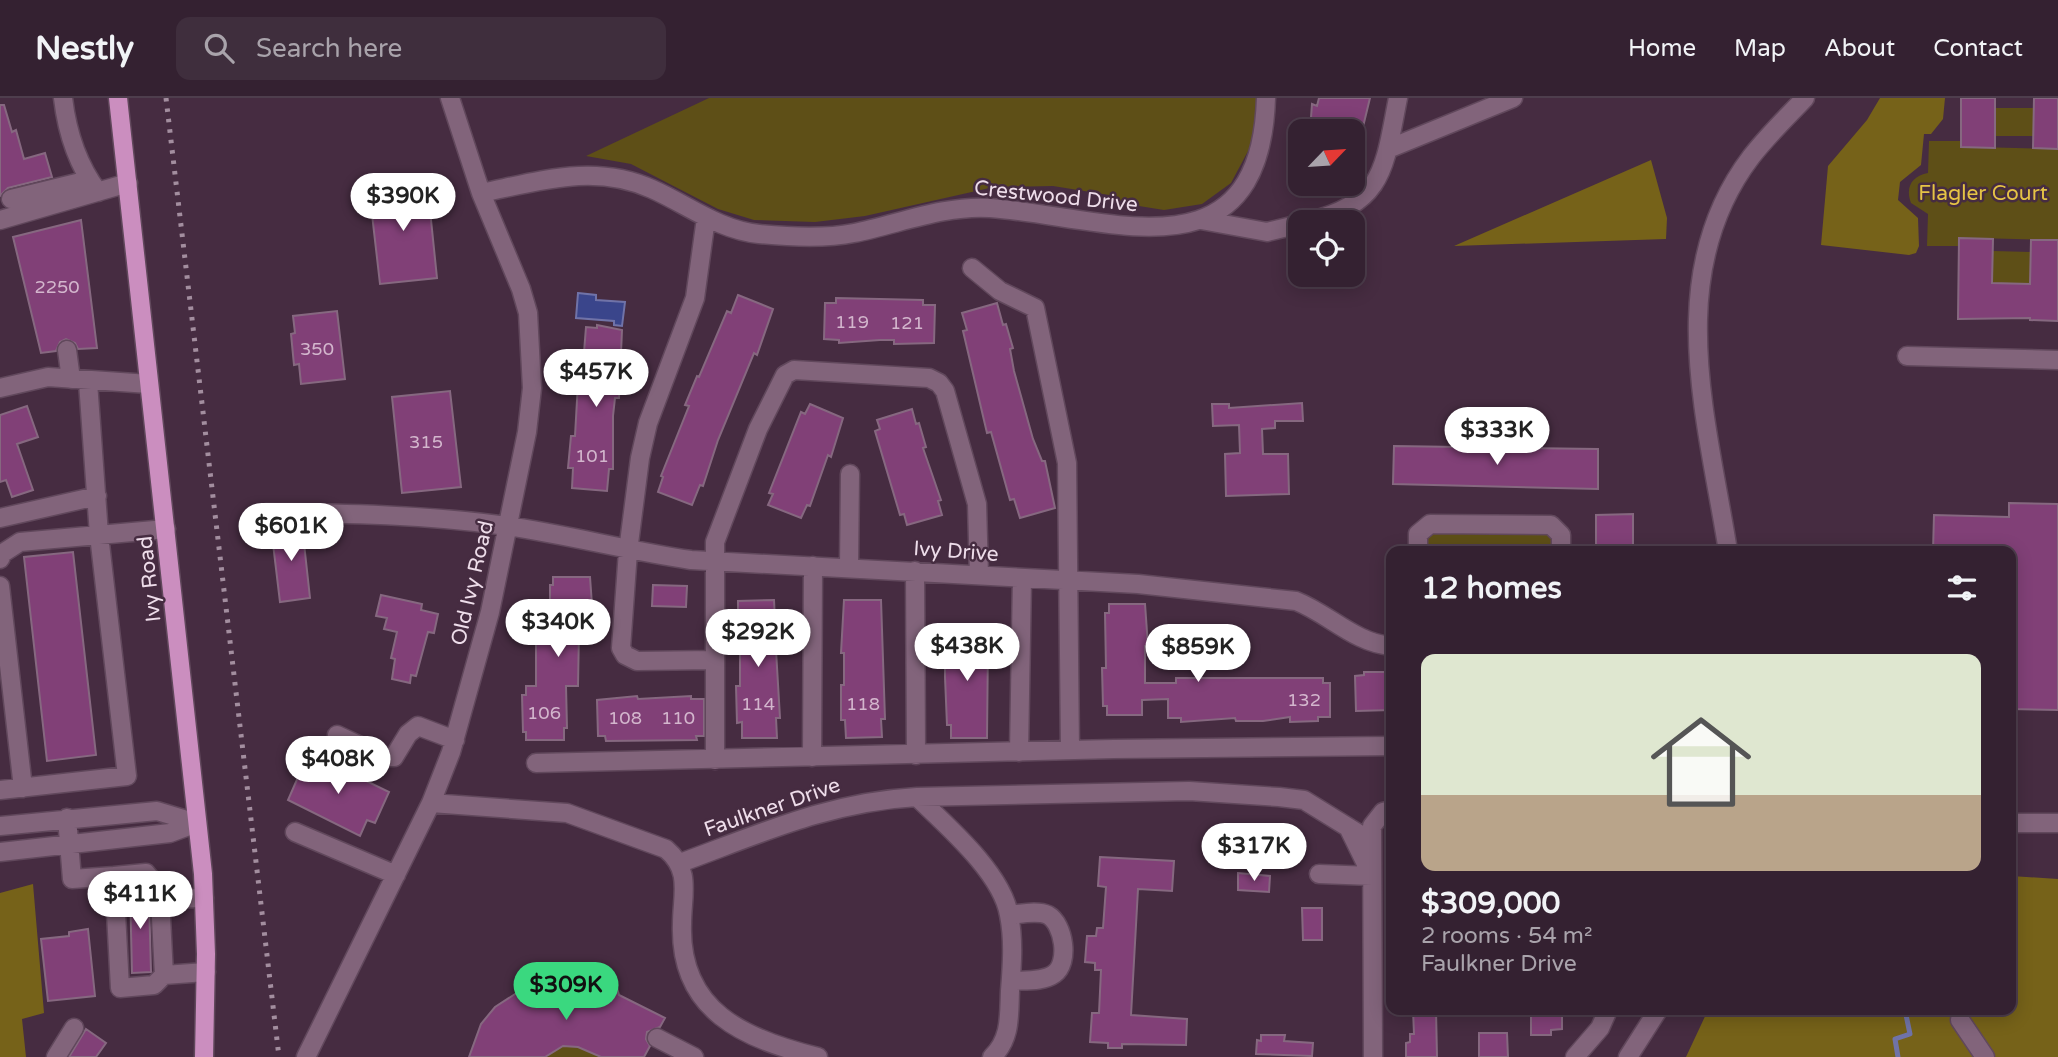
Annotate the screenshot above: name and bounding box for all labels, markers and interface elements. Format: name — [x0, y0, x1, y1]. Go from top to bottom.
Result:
search box — [176, 17, 666, 80]
text: Nestly — [35, 29, 134, 68]
icon: search — [200, 29, 238, 67]
text: Search here — [256, 33, 402, 64]
text: Home — [1628, 34, 1696, 63]
text: Map — [1734, 34, 1786, 63]
text: About — [1824, 34, 1895, 63]
text: Contact — [1933, 34, 2023, 63]
north arrow — [1288, 119, 1365, 196]
map controls — [1288, 119, 1365, 287]
pin: $390K — [354, 174, 452, 233]
street label: Crestwood Drive — [973, 175, 1139, 218]
park label: Flagler Court — [1918, 181, 2048, 206]
text: $390K — [367, 182, 439, 210]
button: locate — [1288, 210, 1365, 287]
house number: 2250 — [34, 276, 80, 298]
house number: 119 — [835, 311, 869, 333]
house number: 121 — [890, 312, 924, 334]
house number: 350 — [300, 338, 334, 360]
pin: $457K — [547, 350, 645, 409]
text: $457K — [560, 358, 632, 386]
pin: $333K — [1448, 408, 1546, 467]
text: $333K — [1461, 416, 1533, 444]
house number: 315 — [409, 431, 443, 453]
house number: 101 — [575, 445, 609, 467]
pin: $601K — [242, 504, 340, 563]
text: $601K — [255, 512, 327, 540]
street label: Old Ivy Road — [446, 518, 499, 648]
street label: Ivy Road — [133, 535, 166, 623]
street label: Ivy Drive — [913, 536, 1000, 567]
icon: filters — [1943, 569, 1981, 607]
text: 12 homes — [1421, 570, 1562, 607]
pin: $340K — [509, 600, 607, 659]
text: $340K — [522, 608, 594, 636]
pin: $292K — [709, 610, 807, 669]
text: $292K — [722, 618, 794, 646]
pin: $438K — [918, 624, 1016, 683]
pin: $859K — [1149, 624, 1247, 684]
text: $438K — [931, 632, 1003, 660]
text: $859K — [1162, 633, 1234, 661]
house number: 132 — [1287, 689, 1321, 711]
house number: 114 — [741, 693, 775, 715]
house number: 118 — [846, 693, 880, 715]
icon: home — [1638, 699, 1764, 825]
house number: 106 — [527, 702, 561, 724]
house number: 108 — [608, 707, 642, 729]
house number: 110 — [661, 707, 695, 729]
pin: $408K — [289, 736, 387, 796]
text: $408K — [302, 745, 374, 773]
street label: Faulkner Drive — [701, 772, 844, 842]
pin: $317K — [1205, 824, 1303, 883]
text: $317K — [1218, 832, 1290, 860]
pin: $411K — [91, 872, 189, 931]
text: $411K — [104, 880, 176, 908]
text: $309,000 — [1421, 885, 1560, 922]
text: 2 rooms · 54 m² — [1421, 922, 1592, 950]
text: Faulkner Drive — [1421, 950, 1577, 978]
pin: $309K — [517, 962, 615, 1022]
text: $309K — [530, 971, 602, 999]

